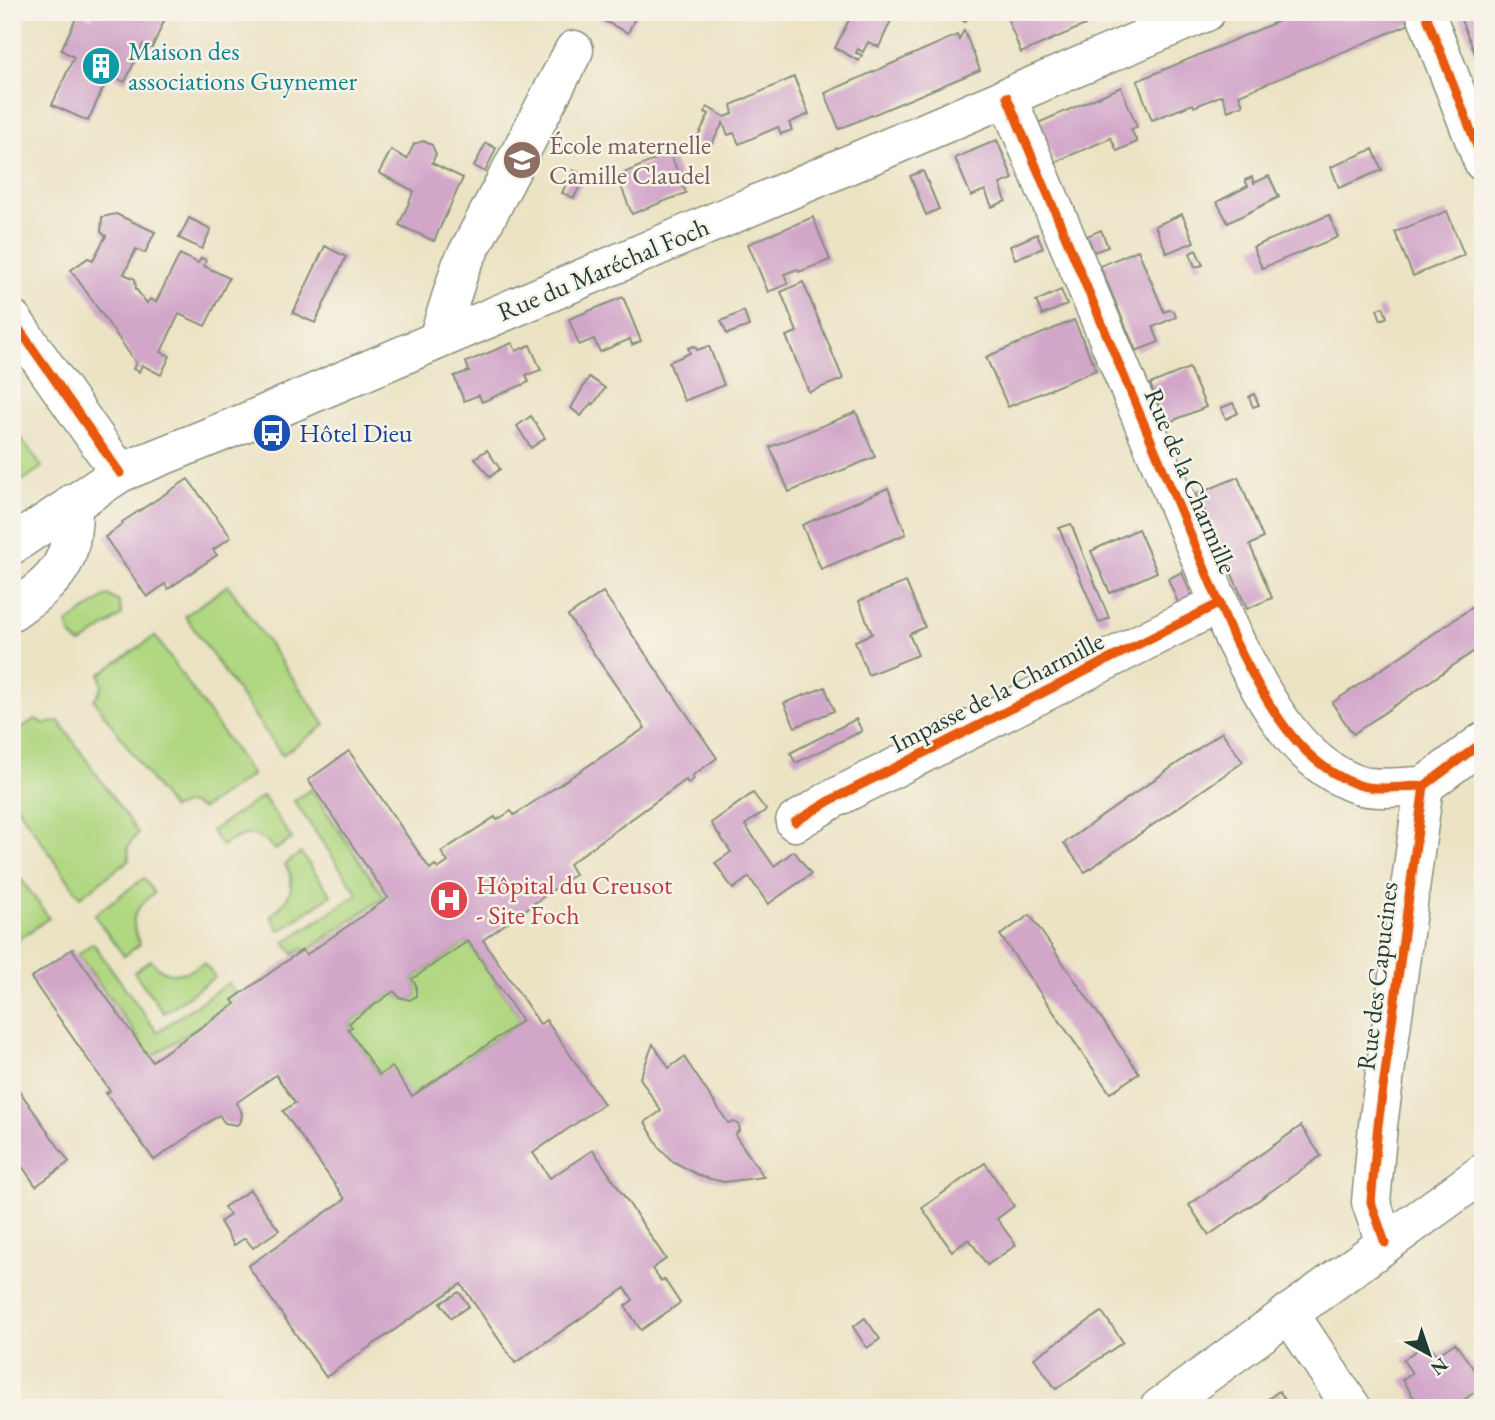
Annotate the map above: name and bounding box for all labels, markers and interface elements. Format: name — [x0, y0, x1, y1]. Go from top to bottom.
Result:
place label: Maison des associations Guynemer — [128, 34, 357, 98]
building icon: Maison des associations Guynemer — [80, 45, 122, 87]
place label: École maternelle Camille Claudel — [549, 128, 711, 192]
school or university icon: École maternelle Camille Claudel — [501, 139, 543, 181]
street label: Rue du Maréchal Foch — [492, 209, 714, 329]
street label: Rue de la Charmille — [1137, 383, 1245, 579]
bus stop icon: Hôtel Dieu — [251, 412, 293, 454]
place label: Hôtel Dieu — [299, 416, 413, 450]
street label: Impasse de la Charmille — [885, 624, 1109, 760]
place label: Hôpital du Creusot - Site Foch — [476, 868, 672, 932]
hospital icon: Hôpital du Creusot - Site Foch — [428, 879, 470, 921]
street label: Rue des Capucines — [1349, 880, 1405, 1072]
north arrow — [1394, 1318, 1464, 1388]
text: N — [1425, 1352, 1454, 1382]

